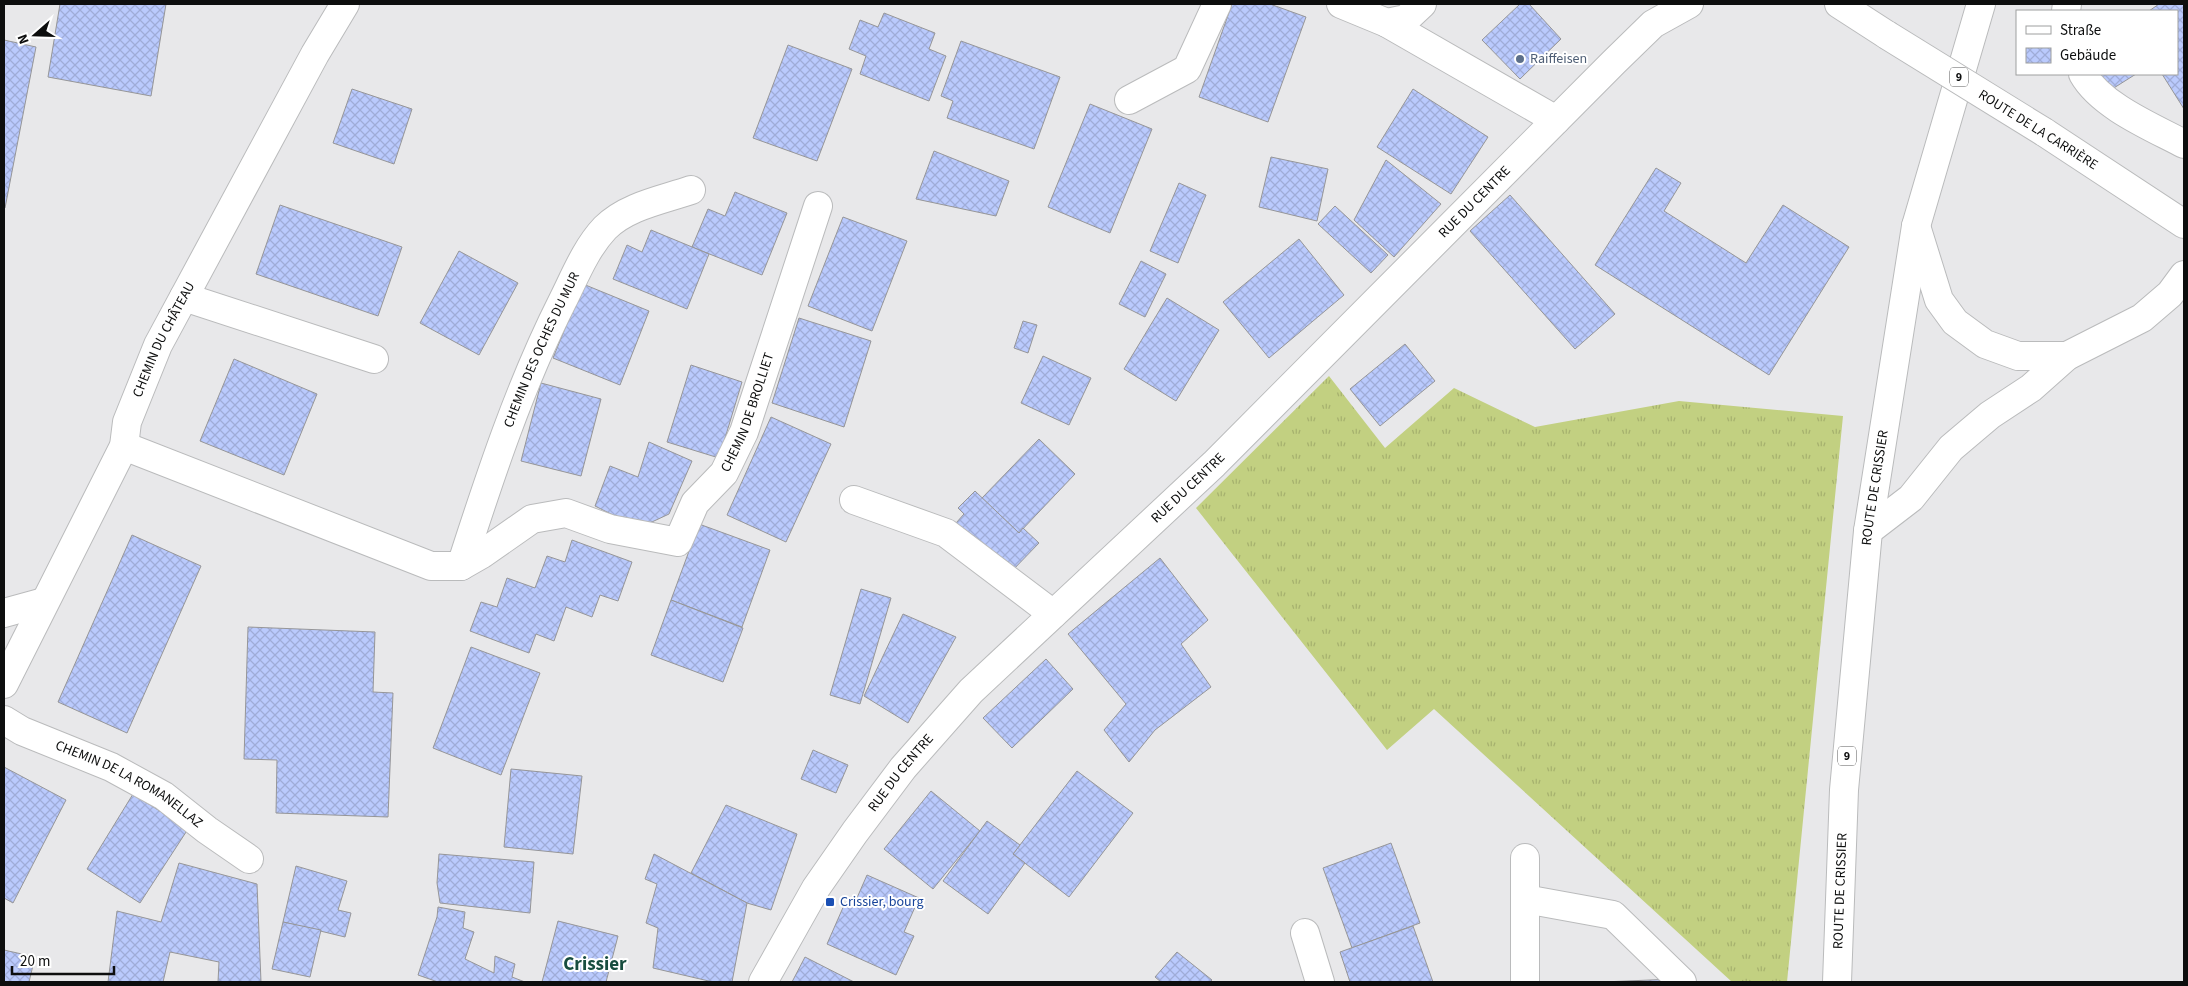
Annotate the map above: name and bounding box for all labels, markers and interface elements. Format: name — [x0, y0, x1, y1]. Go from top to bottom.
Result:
north arrow — [10, 10, 60, 60]
legend — [2016, 10, 2178, 75]
text: Straße — [2060, 20, 2101, 41]
text: N — [13, 31, 35, 47]
text: Gebäude — [2060, 45, 2116, 66]
place label: Raiffeisen — [1530, 49, 1587, 69]
marker: Raiffeisen — [1514, 53, 1526, 65]
road number: 9 — [1950, 68, 1968, 86]
street label: ROUTE DE LA CARRIÈRE — [1974, 85, 2102, 175]
street label: RUE DU CENTRE — [1434, 161, 1515, 243]
street label: CHEMIN DES OCHES DU MUR — [499, 269, 585, 431]
street label: CHEMIN DU CHÂTEAU — [128, 278, 200, 400]
street label: CHEMIN DE BROLLIET — [716, 349, 780, 476]
street label: ROUTE DE CRISSIER — [1857, 429, 1894, 546]
street label: RUE DU CENTRE — [1147, 448, 1230, 528]
street label: RUE DU CENTRE — [863, 730, 939, 816]
street label: CHEMIN DE LA ROMANELLAZ — [52, 735, 207, 833]
road number: 9 — [1838, 746, 1856, 766]
street label: ROUTE DE CRISSIER — [1828, 833, 1852, 950]
place label: Crissier, bourg — [840, 892, 923, 912]
marker: Crissier, bourg — [824, 896, 836, 908]
scale bar — [12, 944, 115, 976]
text: 20 m — [20, 951, 50, 972]
district label: Crissier — [563, 951, 627, 978]

